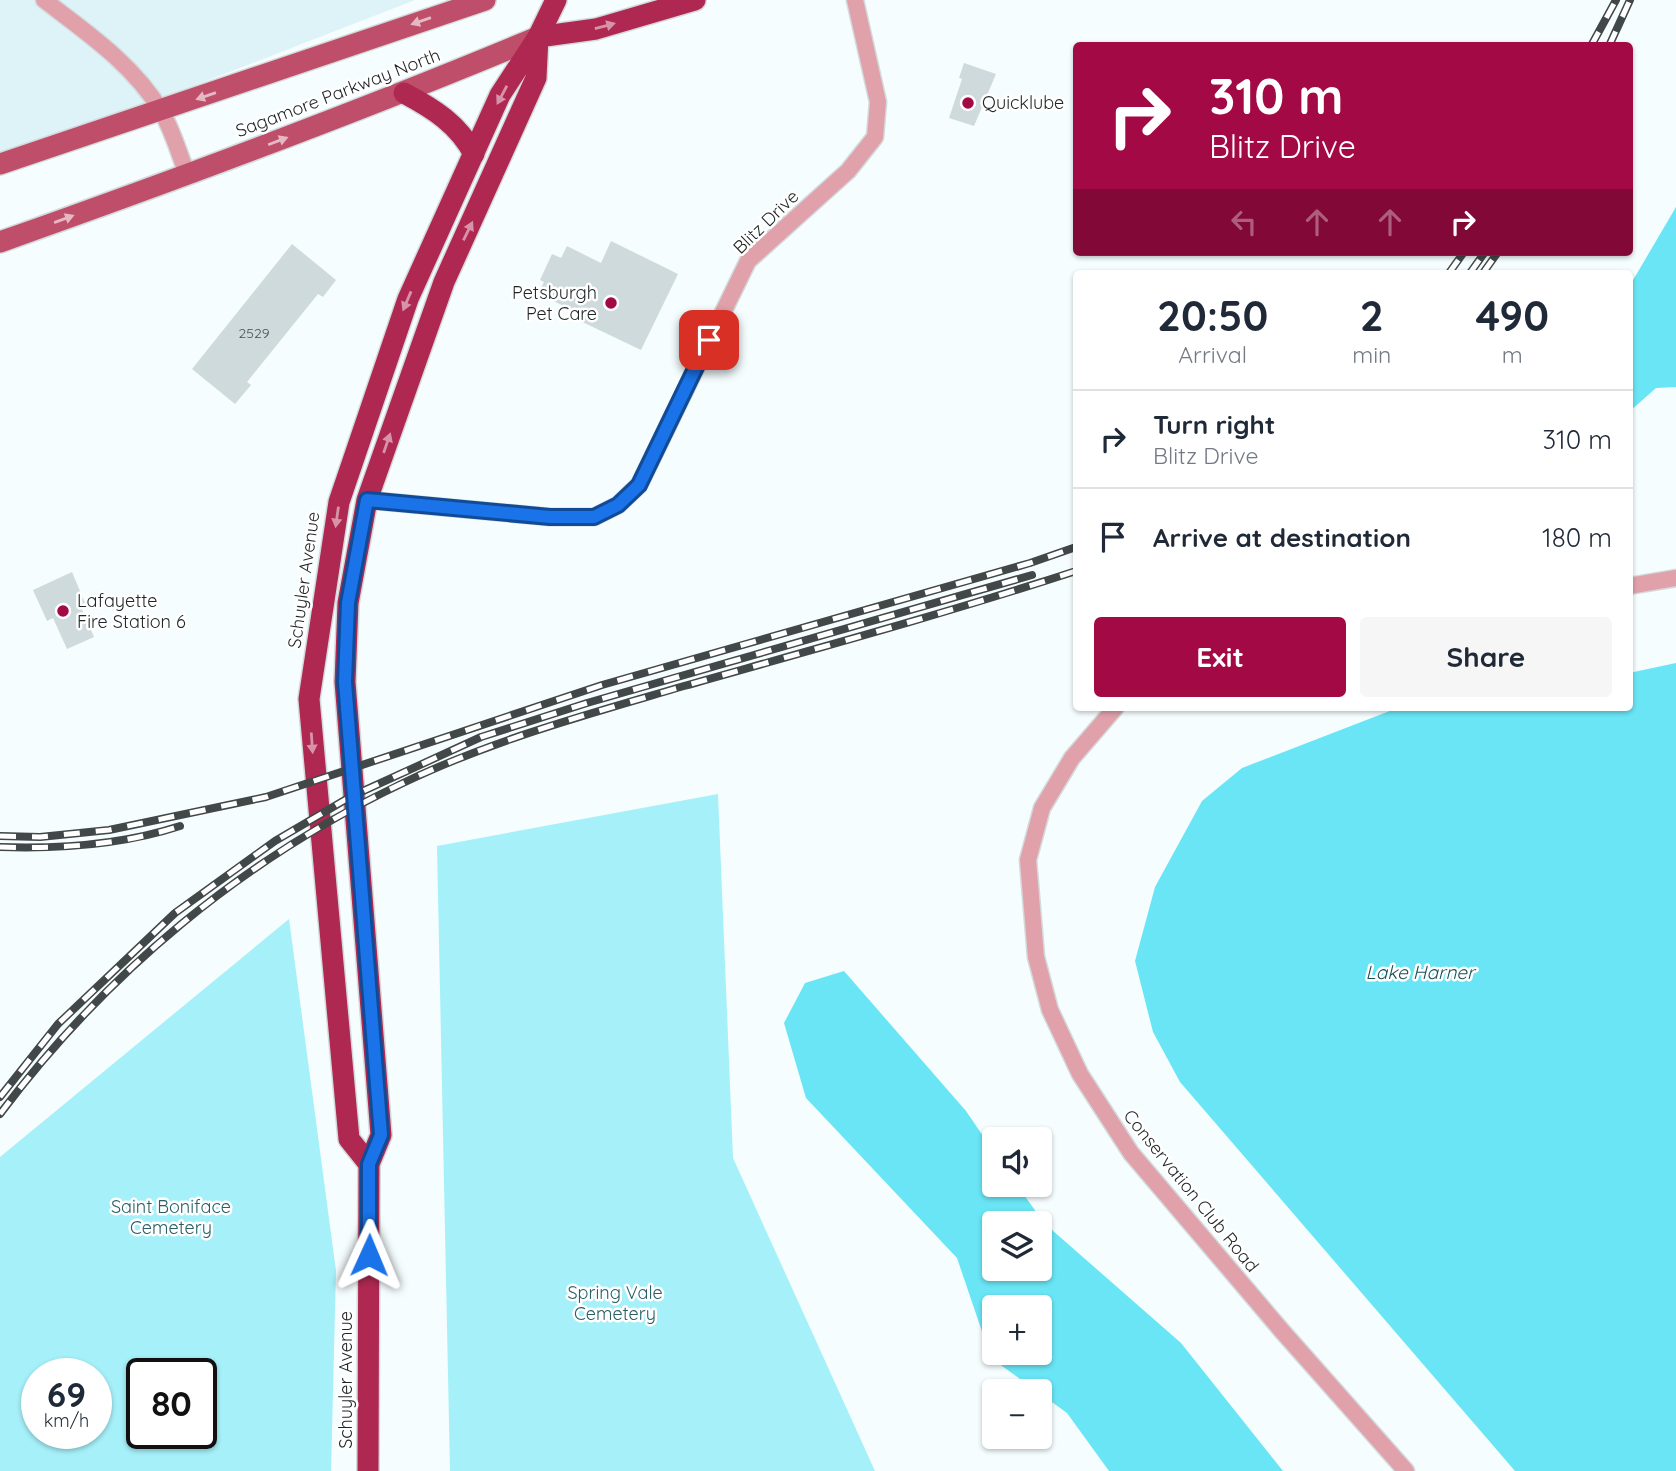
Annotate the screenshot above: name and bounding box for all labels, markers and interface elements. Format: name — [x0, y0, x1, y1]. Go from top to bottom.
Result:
one-way arrow — [410, 16, 431, 27]
one-way arrow — [594, 20, 616, 31]
street label: Sagamore Parkway North — [232, 43, 443, 142]
text: 310 m — [1209, 65, 1343, 126]
icon: right — [1094, 70, 1185, 161]
one-way arrow — [496, 85, 508, 105]
one-way arrow — [195, 91, 216, 102]
place label: Quicklube — [982, 91, 1064, 114]
marker: Quicklube — [960, 95, 976, 111]
text: Blitz Drive — [1209, 126, 1356, 166]
one-way arrow — [268, 136, 289, 147]
street label: Blitz Drive — [728, 185, 803, 259]
icon: left — [1225, 203, 1263, 241]
icon: ahead — [1298, 203, 1336, 241]
icon: ahead — [1371, 203, 1409, 241]
icon: right — [1444, 203, 1482, 241]
one-way arrow — [54, 213, 75, 224]
one-way arrow — [463, 221, 474, 241]
place label: Petsburgh Pet Care — [512, 281, 597, 325]
text: 20:50 — [1157, 289, 1268, 342]
text: 2 — [1360, 289, 1384, 342]
text: 490 — [1475, 289, 1549, 342]
one-way arrow — [401, 291, 412, 312]
marker: Petsburgh Pet Care — [603, 295, 619, 311]
pin — [679, 310, 739, 370]
icon: arrive — [690, 321, 728, 359]
house number: 2529 — [239, 324, 270, 342]
text: Arrival — [1178, 340, 1247, 369]
text: min — [1352, 340, 1391, 369]
text: m — [1502, 340, 1523, 369]
text: Turn right — [1153, 408, 1275, 441]
icon: right — [1094, 420, 1132, 458]
text: 310 m — [1542, 423, 1612, 456]
one-way arrow — [382, 432, 393, 453]
text: Blitz Drive — [1153, 441, 1259, 470]
one-way arrow — [331, 507, 342, 529]
street label: Schuyler Avenue — [283, 510, 324, 650]
icon: arrive — [1094, 518, 1132, 556]
text: Arrive at destination — [1153, 521, 1411, 554]
text: 180 m — [1542, 521, 1612, 554]
place label: Lafayette Fire Station 6 — [77, 589, 186, 633]
marker: Lafayette Fire Station 6 — [55, 603, 71, 619]
button: Exit — [1094, 617, 1346, 697]
button: Share — [1360, 617, 1612, 697]
one-way arrow — [307, 732, 318, 754]
water label: Lake Harner — [1366, 960, 1477, 984]
street label: Conservation Club Road — [1119, 1105, 1264, 1277]
map controls — [982, 1127, 1052, 1449]
button: sound — [982, 1127, 1052, 1197]
park label: Saint Boniface Cemetery — [111, 1195, 231, 1239]
button: layers — [982, 1211, 1052, 1281]
position arrow — [332, 1218, 406, 1292]
park label: Spring Vale Cemetery — [567, 1281, 663, 1325]
button: + — [982, 1295, 1052, 1365]
street label: Schuyler Avenue — [334, 1311, 357, 1449]
speed limit sign: 80 — [126, 1358, 217, 1449]
text: 69 — [47, 1372, 86, 1416]
button: − — [982, 1379, 1052, 1449]
text: km/h — [44, 1409, 89, 1432]

